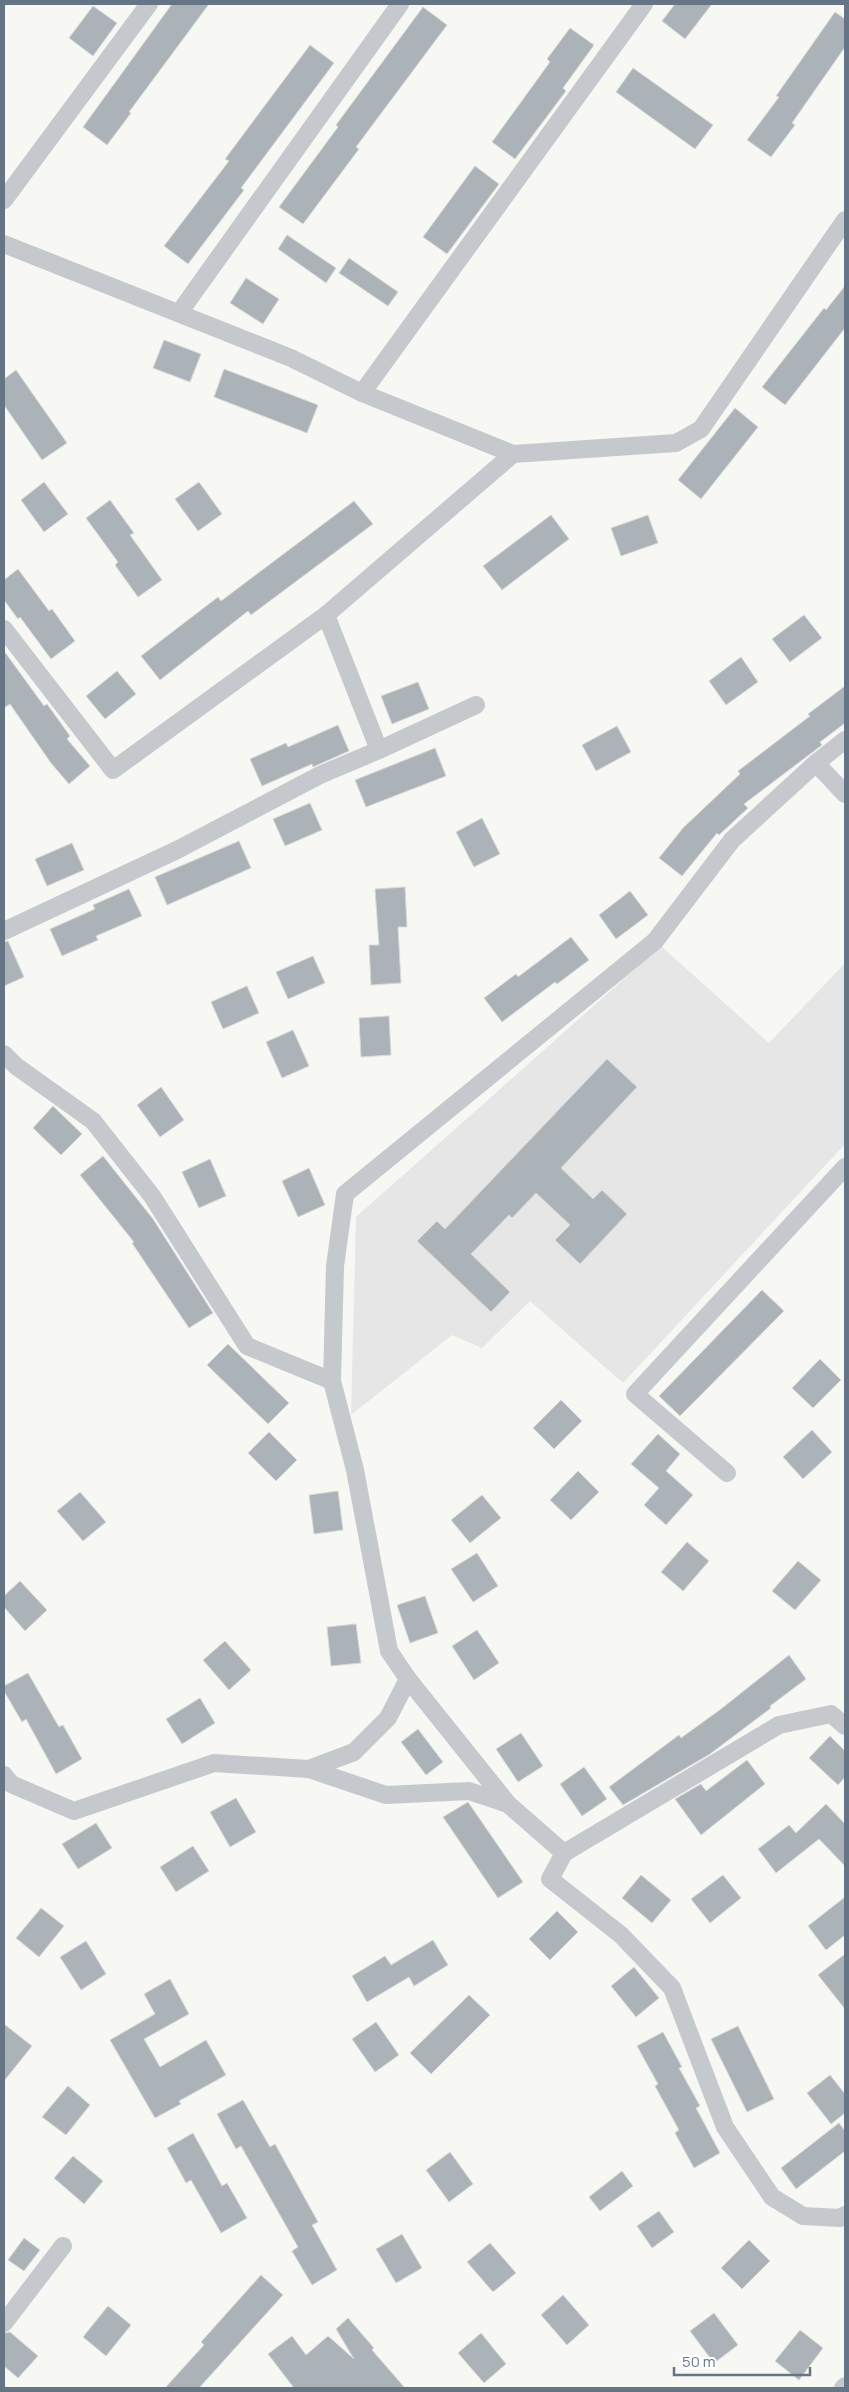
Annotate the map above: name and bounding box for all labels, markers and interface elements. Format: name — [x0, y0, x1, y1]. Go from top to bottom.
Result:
scale bar — [674, 2344, 810, 2376]
text: 50 m — [682, 2351, 716, 2372]

